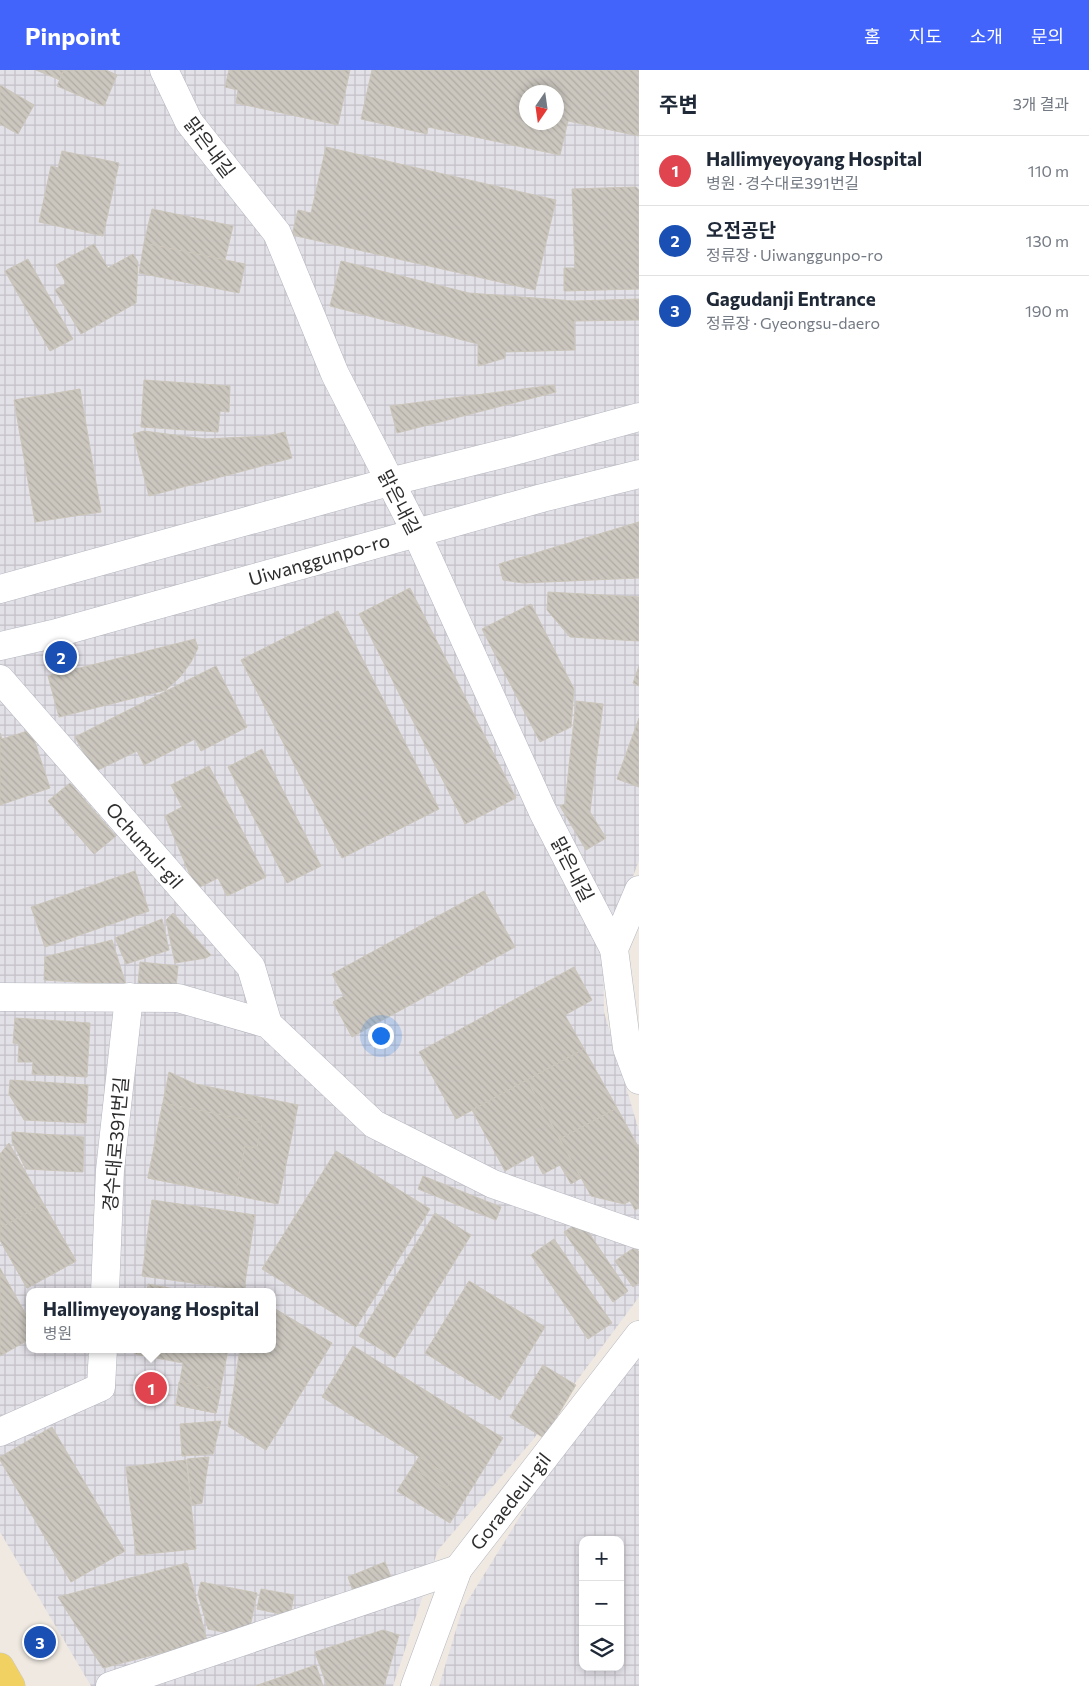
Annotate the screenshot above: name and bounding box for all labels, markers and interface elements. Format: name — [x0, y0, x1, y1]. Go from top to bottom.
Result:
text: Pinpoint — [25, 21, 120, 50]
text: 홈 — [864, 25, 881, 47]
text: 지도 — [909, 25, 942, 47]
text: 소개 — [970, 25, 1003, 47]
text: 문의 — [1031, 25, 1064, 47]
north arrow — [519, 85, 564, 130]
text: 주변 — [659, 91, 698, 116]
text: 3개 결과 — [1013, 94, 1069, 113]
street label: 맑은내길 — [180, 112, 240, 182]
text: Hallimyeyoyang Hospital — [706, 147, 922, 170]
text: 1 — [671, 161, 679, 180]
text: 110 m — [1028, 161, 1069, 180]
text: 병원 · 경수대로391번길 — [706, 173, 859, 192]
text: 오전공단 — [706, 218, 776, 241]
text: 2 — [670, 231, 680, 250]
text: 130 m — [1026, 231, 1069, 250]
text: 정류장 · Uiwanggunpo-ro — [706, 245, 883, 264]
text: Gagudanji Entrance — [706, 287, 876, 310]
text: 3 — [670, 301, 680, 320]
text: 190 m — [1025, 301, 1069, 320]
text: 정류장 · Gyeongsu-daero — [706, 313, 880, 332]
street label: 맑은내길 — [374, 466, 426, 538]
street label: Uiwanggunpo-ro — [246, 528, 392, 590]
pin: 2 — [45, 638, 77, 676]
street label: Ochumul-gil — [101, 797, 189, 893]
street label: 맑은내길 — [547, 833, 599, 905]
your location — [368, 1023, 394, 1049]
street label: 경수대로391번길 — [98, 1076, 132, 1212]
popup — [26, 1288, 276, 1353]
text: Hallimyeyoyang Hospital — [43, 1297, 259, 1320]
text: 병원 — [43, 1323, 72, 1342]
pin: 1 — [135, 1369, 167, 1407]
street label: Goraedeul-gil — [465, 1448, 555, 1554]
map controls — [579, 1536, 624, 1671]
button: + — [579, 1536, 624, 1581]
button: − — [579, 1581, 624, 1626]
pin: 3 — [24, 1623, 56, 1661]
button: layers — [579, 1626, 624, 1671]

